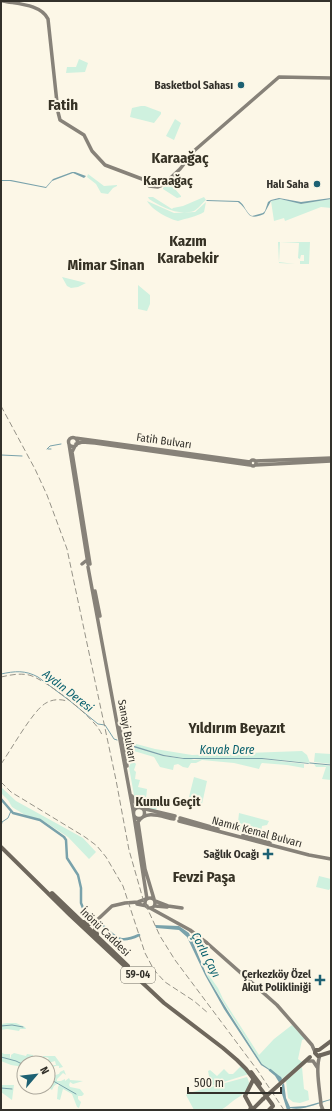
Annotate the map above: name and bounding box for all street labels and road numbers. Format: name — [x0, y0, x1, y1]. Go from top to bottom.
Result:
street label: Fatih Bulvarı — [136, 431, 192, 451]
street label: Sanayi Bulvarı — [115, 699, 139, 763]
street label: Namık Kemal Bulvarı — [211, 814, 303, 850]
street label: İnönü Caddesi — [77, 904, 133, 959]
road number: 59-04 — [121, 967, 155, 983]

